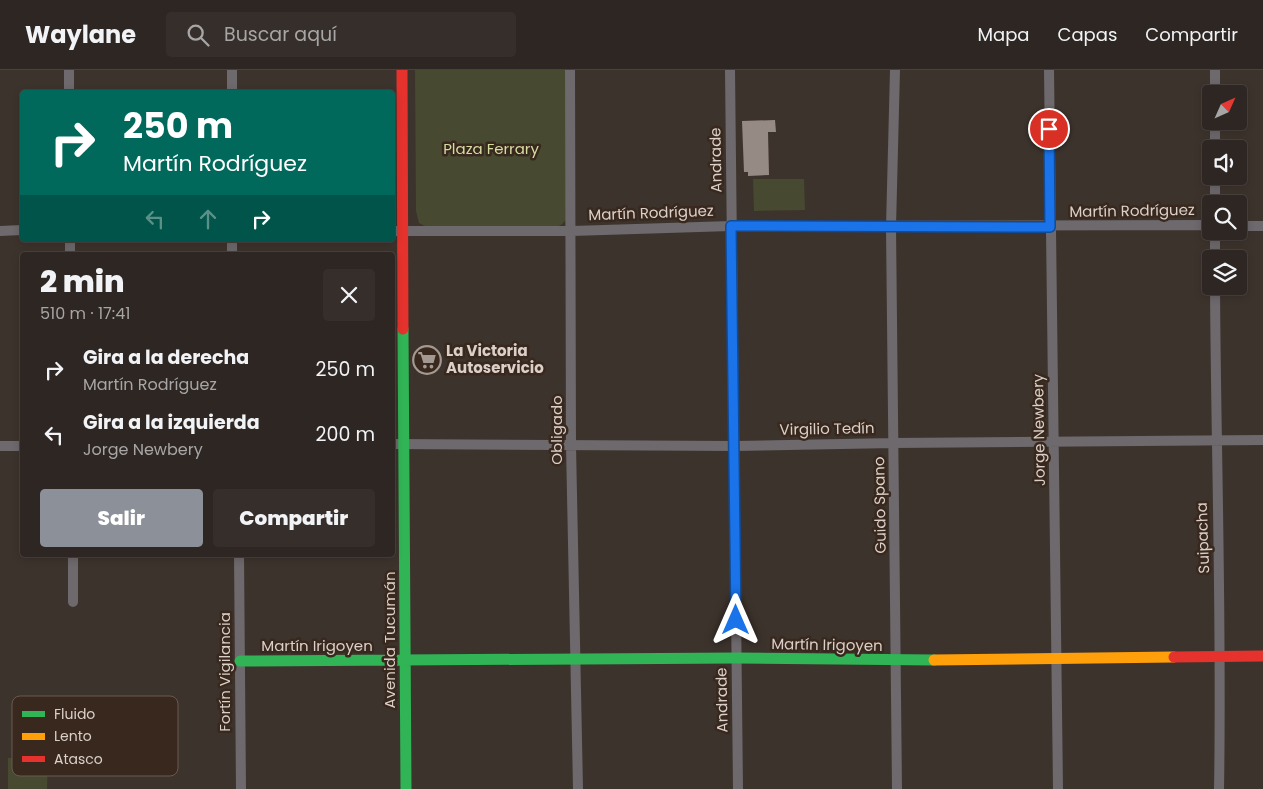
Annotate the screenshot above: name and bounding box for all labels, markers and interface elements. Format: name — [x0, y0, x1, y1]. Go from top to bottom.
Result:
search box — [166, 12, 516, 57]
text: Waylane — [25, 18, 136, 51]
icon: search — [184, 21, 212, 49]
text: Buscar aquí — [224, 21, 337, 48]
text: Mapa — [977, 22, 1030, 47]
text: Capas — [1058, 22, 1117, 47]
text: Compartir — [1145, 22, 1238, 47]
north arrow — [1202, 85, 1248, 130]
map controls — [1202, 85, 1247, 295]
text: 250 m — [123, 101, 233, 150]
pin — [1028, 108, 1070, 150]
icon: right — [40, 110, 105, 175]
icon: arrive — [1035, 115, 1063, 143]
street label: Andrade — [704, 127, 727, 193]
park label: Plaza Ferrary — [443, 138, 539, 159]
button: sound — [1202, 140, 1247, 185]
text: Martín Rodríguez — [123, 148, 307, 179]
button: search — [1202, 195, 1247, 240]
street label: Martín Rodríguez — [1069, 199, 1195, 222]
street label: Martín Rodríguez — [588, 200, 714, 225]
icon: left — [141, 205, 169, 233]
icon: ahead — [194, 205, 222, 233]
icon: right — [247, 205, 275, 233]
button: layers — [1202, 250, 1247, 295]
text: 2 min — [40, 260, 125, 303]
button: close — [323, 269, 375, 321]
text: 510 m · 17:41 — [40, 302, 130, 325]
place label: La Victoria Autoservicio — [446, 340, 544, 378]
text: Gira a la derecha — [83, 344, 249, 371]
supermarket icon: La Victoria Autoservicio — [412, 345, 442, 375]
icon: right — [40, 356, 68, 384]
text: 250 m — [316, 356, 375, 383]
text: Martín Rodríguez — [83, 373, 217, 396]
street label: Jorge Newbery — [1027, 373, 1050, 486]
street label: Obligado — [546, 395, 567, 465]
text: Gira a la izquierda — [83, 409, 260, 436]
street label: Virgilio Tedín — [779, 417, 875, 440]
icon: left — [40, 421, 68, 449]
text: 200 m — [316, 421, 375, 448]
text: Jorge Newbery — [83, 438, 203, 461]
street label: Guido Spano — [868, 456, 891, 554]
button: Salir — [40, 489, 203, 547]
button: Compartir — [213, 489, 375, 547]
street label: Suipacha — [1191, 502, 1214, 574]
street label: Avenida Tucumán — [379, 571, 400, 709]
position arrow — [709, 593, 761, 645]
street label: Fortín Vigilancia — [214, 612, 235, 732]
street label: Martín Irigoyen — [771, 633, 883, 656]
street label: Martín Irigoyen — [261, 635, 373, 656]
street label: Andrade — [710, 667, 733, 733]
legend — [12, 696, 178, 776]
text: Fluido — [54, 704, 95, 724]
text: Lento — [54, 726, 92, 746]
text: Atasco — [54, 749, 103, 769]

